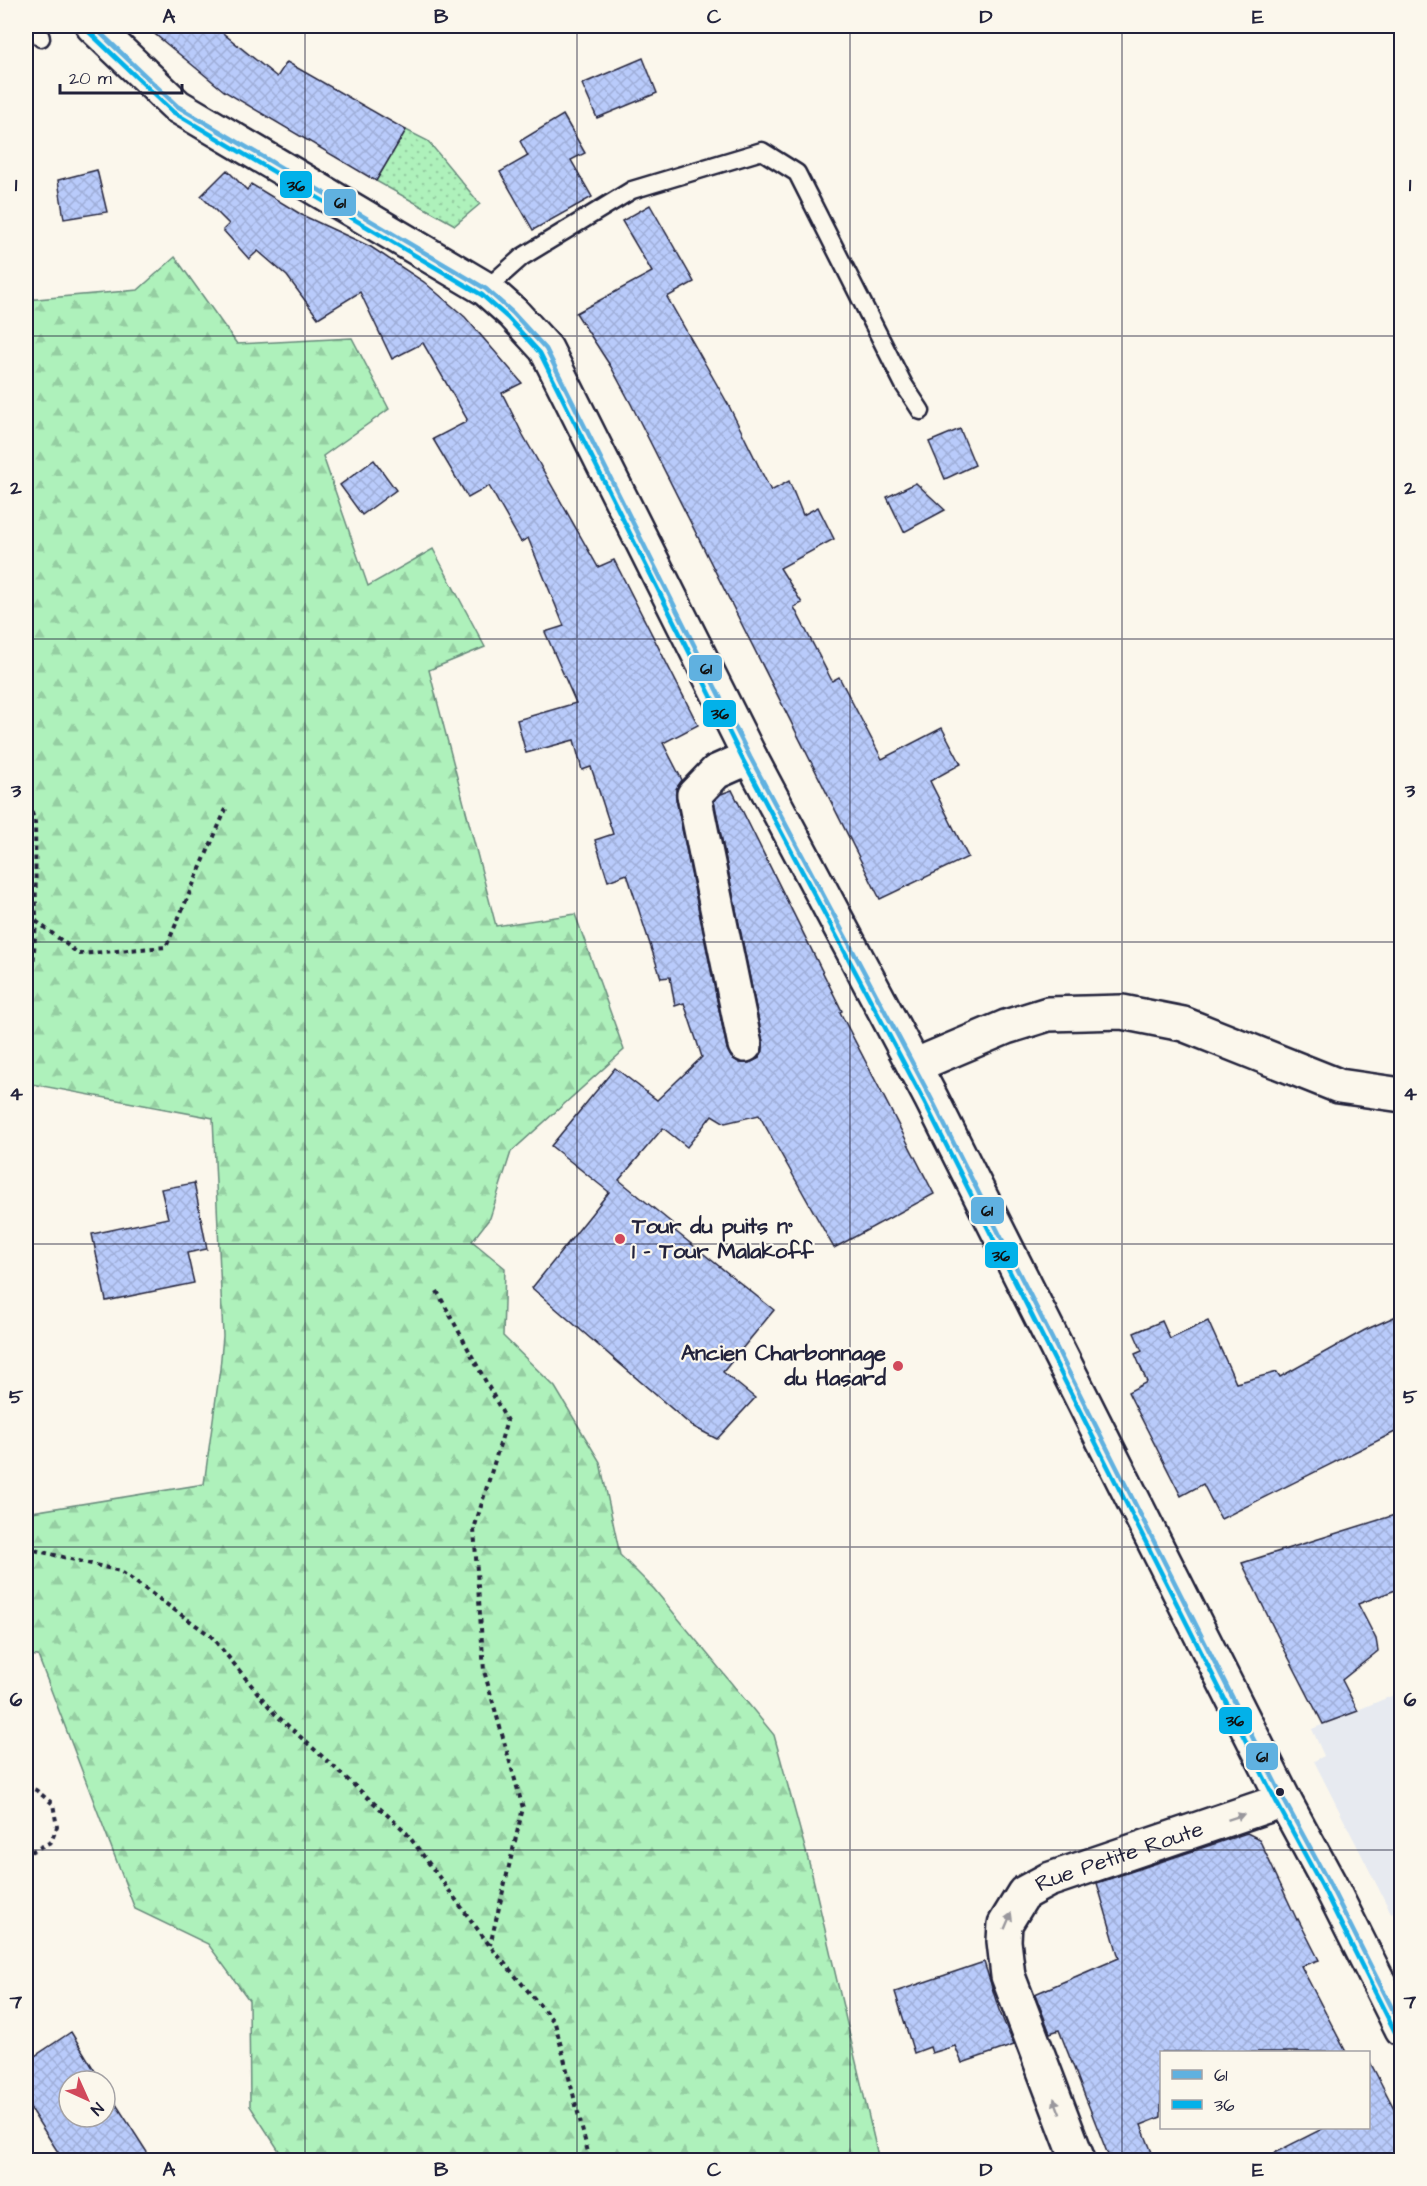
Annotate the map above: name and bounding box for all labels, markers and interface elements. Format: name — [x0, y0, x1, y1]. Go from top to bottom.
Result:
text: A — [163, 3, 176, 31]
text: B — [434, 3, 449, 31]
text: C — [707, 3, 722, 31]
text: D — [980, 3, 993, 31]
text: E — [1252, 3, 1264, 31]
scale bar — [60, 57, 182, 95]
text: 20 m — [69, 66, 112, 91]
line badge: 36 — [279, 170, 313, 199]
text: 1 — [15, 171, 18, 199]
text: 1 — [1409, 171, 1412, 199]
text: 36 — [286, 175, 305, 197]
line badge: 61 — [323, 188, 357, 217]
text: 61 — [334, 192, 347, 214]
text: 2 — [9, 474, 22, 502]
text: 2 — [1403, 474, 1416, 502]
line badge: 61 — [688, 654, 723, 682]
text: 61 — [700, 658, 713, 680]
line badge: 36 — [702, 699, 737, 728]
text: 36 — [710, 703, 729, 725]
text: 3 — [10, 777, 22, 805]
text: 3 — [1404, 777, 1416, 805]
text: 4 — [9, 1080, 23, 1108]
text: 4 — [1403, 1080, 1417, 1108]
line badge: 61 — [970, 1196, 1005, 1225]
text: 61 — [981, 1200, 994, 1222]
place label: Tour du puits n° 1 - Tour Malakoff — [631, 1211, 814, 1267]
marker: Tour du puits n° 1 - Tour Malakoff — [613, 1232, 627, 1246]
line badge: 36 — [984, 1241, 1019, 1269]
text: 36 — [991, 1245, 1010, 1267]
place label: Ancien Charbonnage du Hasard — [681, 1338, 887, 1394]
marker: Ancien Charbonnage du Hasard — [891, 1359, 905, 1373]
text: 5 — [9, 1383, 24, 1411]
text: 5 — [1403, 1383, 1418, 1411]
text: 6 — [10, 1686, 23, 1714]
text: 6 — [1404, 1686, 1417, 1714]
line badge: 36 — [1218, 1706, 1253, 1735]
text: 36 — [1225, 1710, 1244, 1732]
line badge: 61 — [1245, 1742, 1279, 1771]
text: 61 — [1256, 1746, 1269, 1768]
unlabelled marker — [1274, 1786, 1286, 1798]
one-way arrow — [1227, 1811, 1245, 1821]
street label: Rue Petite Route — [1030, 1813, 1207, 1900]
one-way arrow — [1003, 1912, 1013, 1930]
text: 7 — [9, 1988, 23, 2016]
text: 7 — [1403, 1988, 1417, 2016]
legend — [1160, 2051, 1370, 2129]
text: 61 — [1214, 2063, 1228, 2088]
north arrow — [57, 2069, 117, 2129]
text: 36 — [1214, 2093, 1234, 2118]
one-way arrow — [1052, 2097, 1062, 2115]
text: N — [86, 2098, 108, 2120]
text: A — [163, 2156, 176, 2184]
text: B — [434, 2156, 449, 2184]
text: C — [707, 2156, 722, 2184]
text: D — [980, 2156, 993, 2184]
text: E — [1252, 2156, 1264, 2184]

